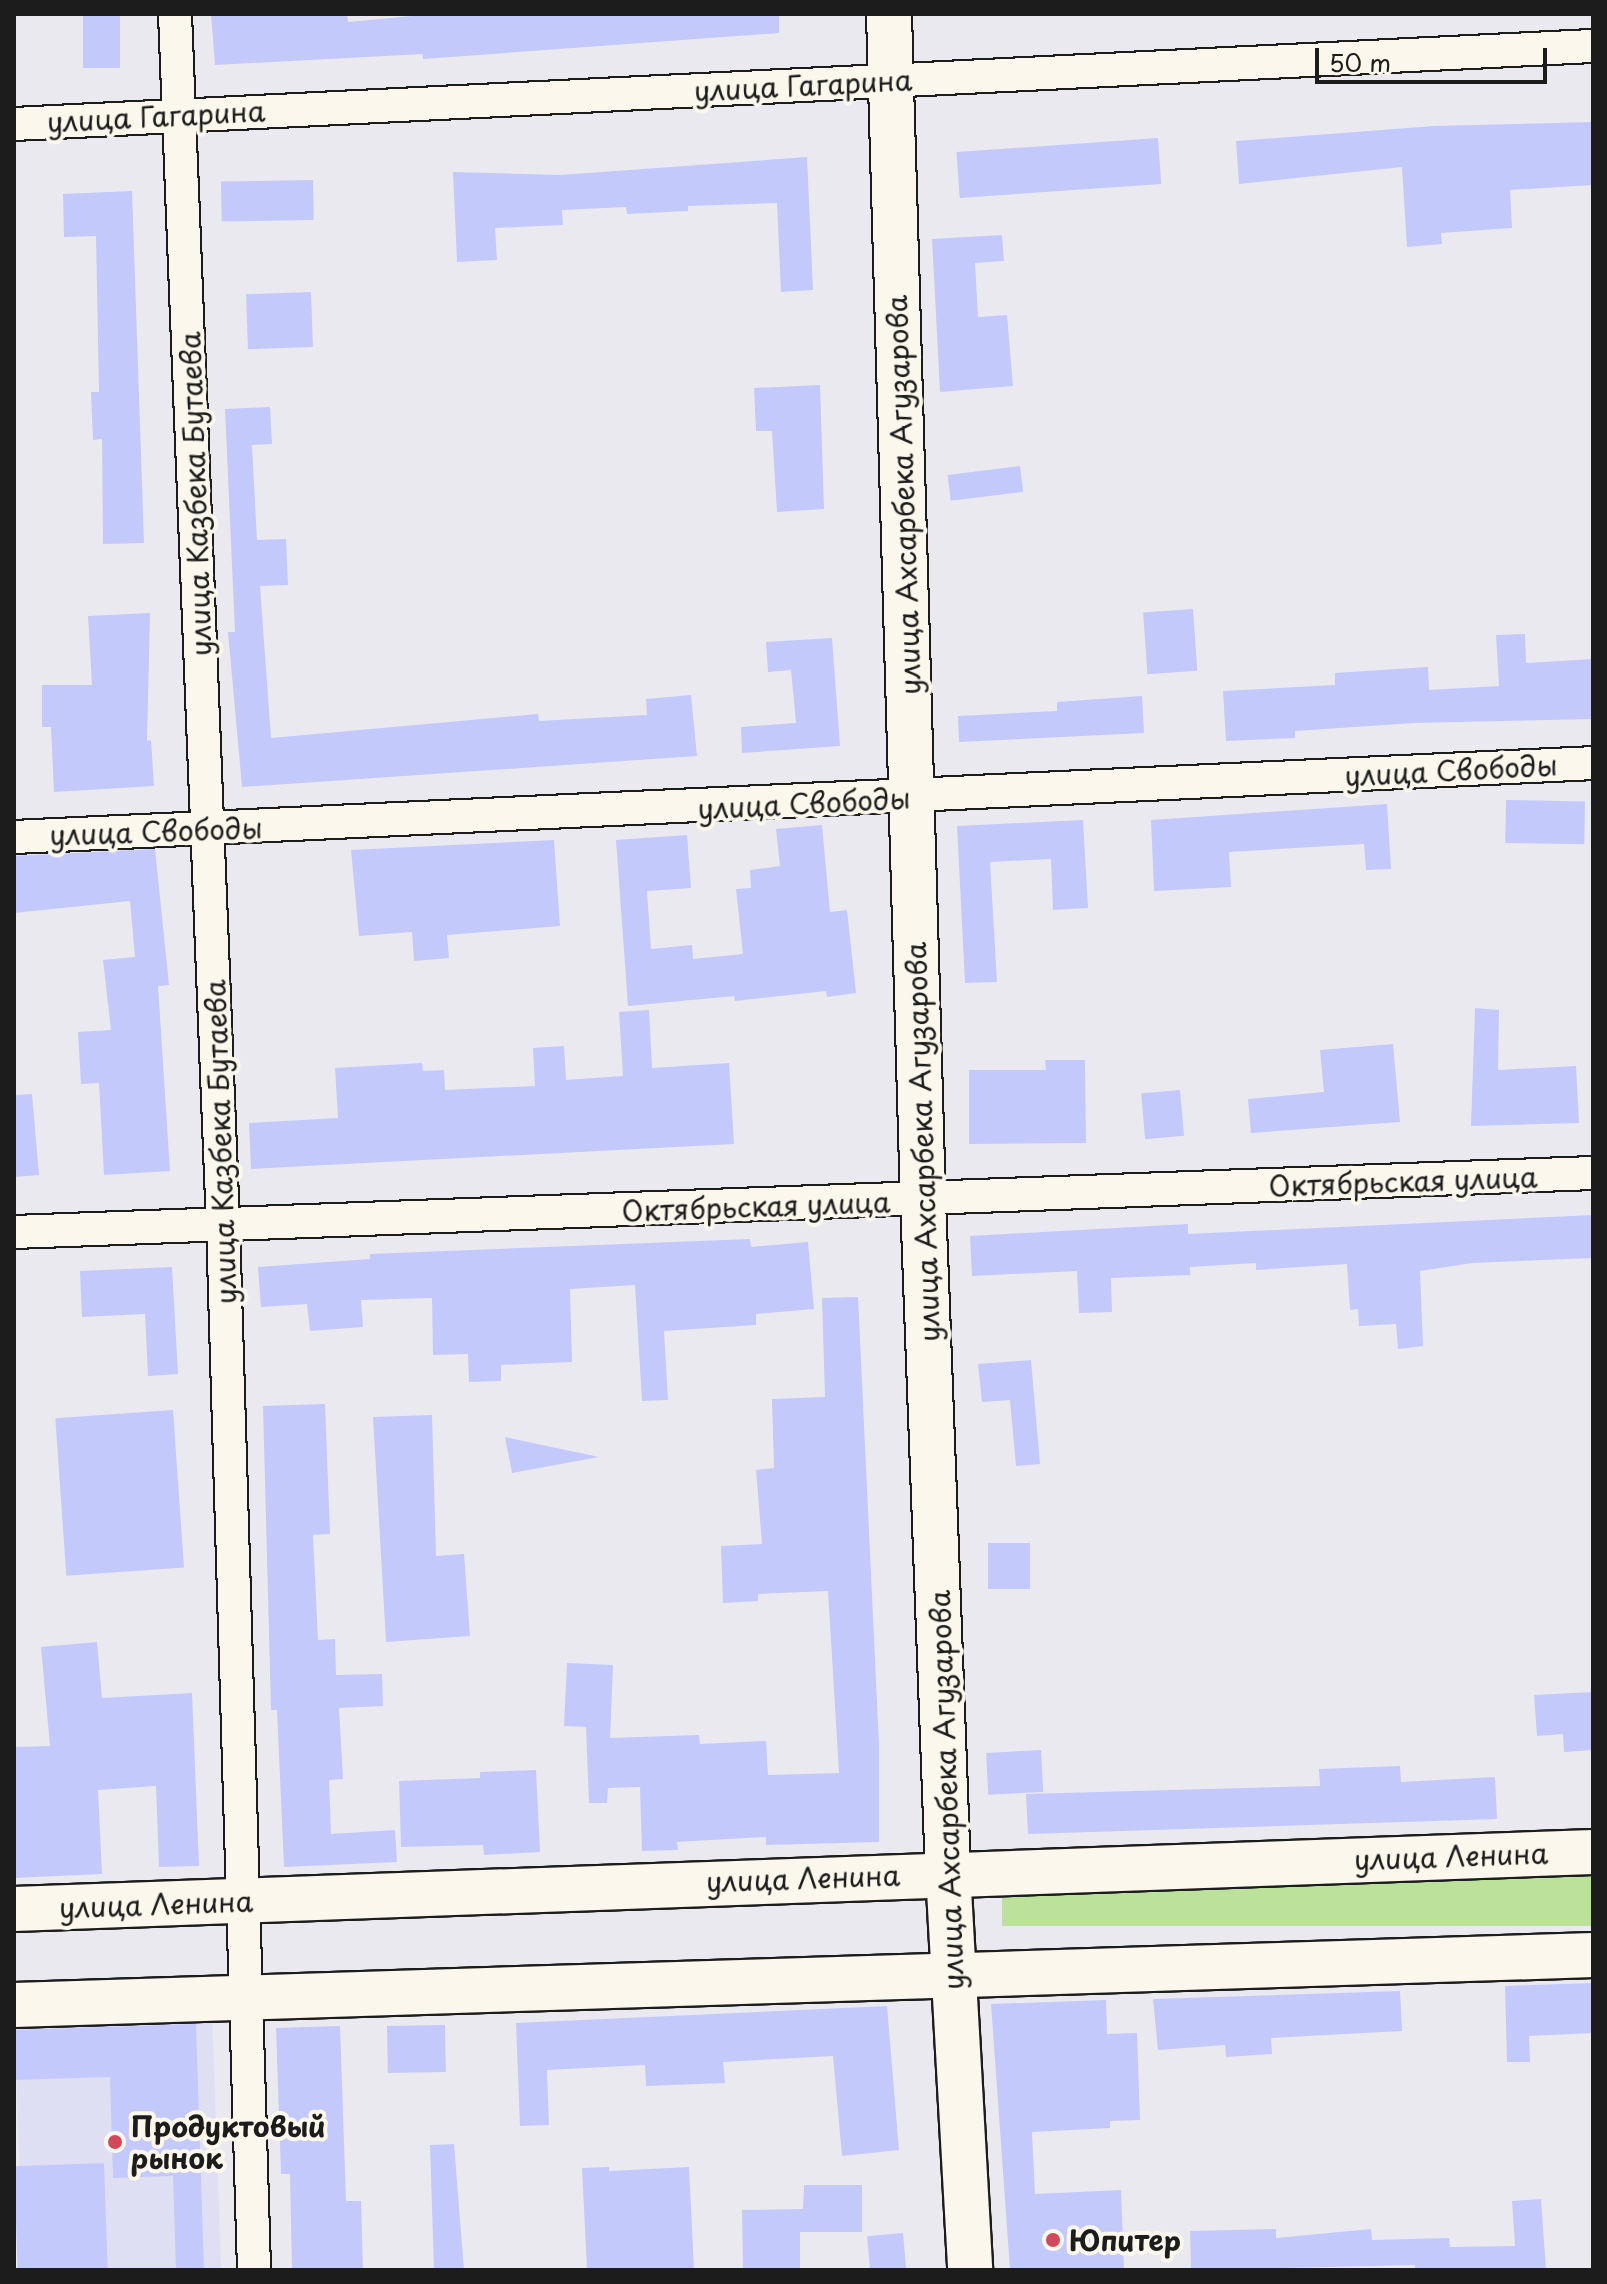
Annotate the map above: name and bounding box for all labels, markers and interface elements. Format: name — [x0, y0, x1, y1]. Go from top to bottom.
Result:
scale bar — [1319, 32, 1551, 82]
text: 50 m — [1329, 44, 1391, 80]
street label: улица Гагарина — [693, 62, 913, 108]
street label: улица Гагарина — [46, 93, 266, 139]
street label: улица Ахсарбека Агузарова — [879, 293, 927, 697]
street label: улица Казбека Бутаева — [172, 330, 218, 658]
street label: улица Свободы — [1343, 748, 1559, 792]
street label: улица Свободы — [696, 781, 912, 825]
street label: улица Свободы — [48, 810, 264, 852]
street label: улица Ахсарбека Агузарова — [898, 940, 946, 1344]
street label: улица Казбека Бутаева — [197, 978, 243, 1306]
street label: Октябрьская улица — [1267, 1159, 1539, 1203]
street label: Октябрьская улица — [620, 1184, 892, 1228]
street label: улица Ахсарбека Агузарова — [922, 1588, 970, 1992]
street label: улица Ленина — [1353, 1836, 1549, 1876]
street label: улица Ленина — [705, 1858, 901, 1898]
street label: улица Ленина — [58, 1884, 254, 1924]
place label: Продуктовый рынок — [131, 2109, 326, 2175]
marker: Продуктовый рынок — [106, 2133, 124, 2151]
place label: Юпитер — [1069, 2223, 1181, 2257]
marker: Юпитер — [1044, 2231, 1062, 2249]

